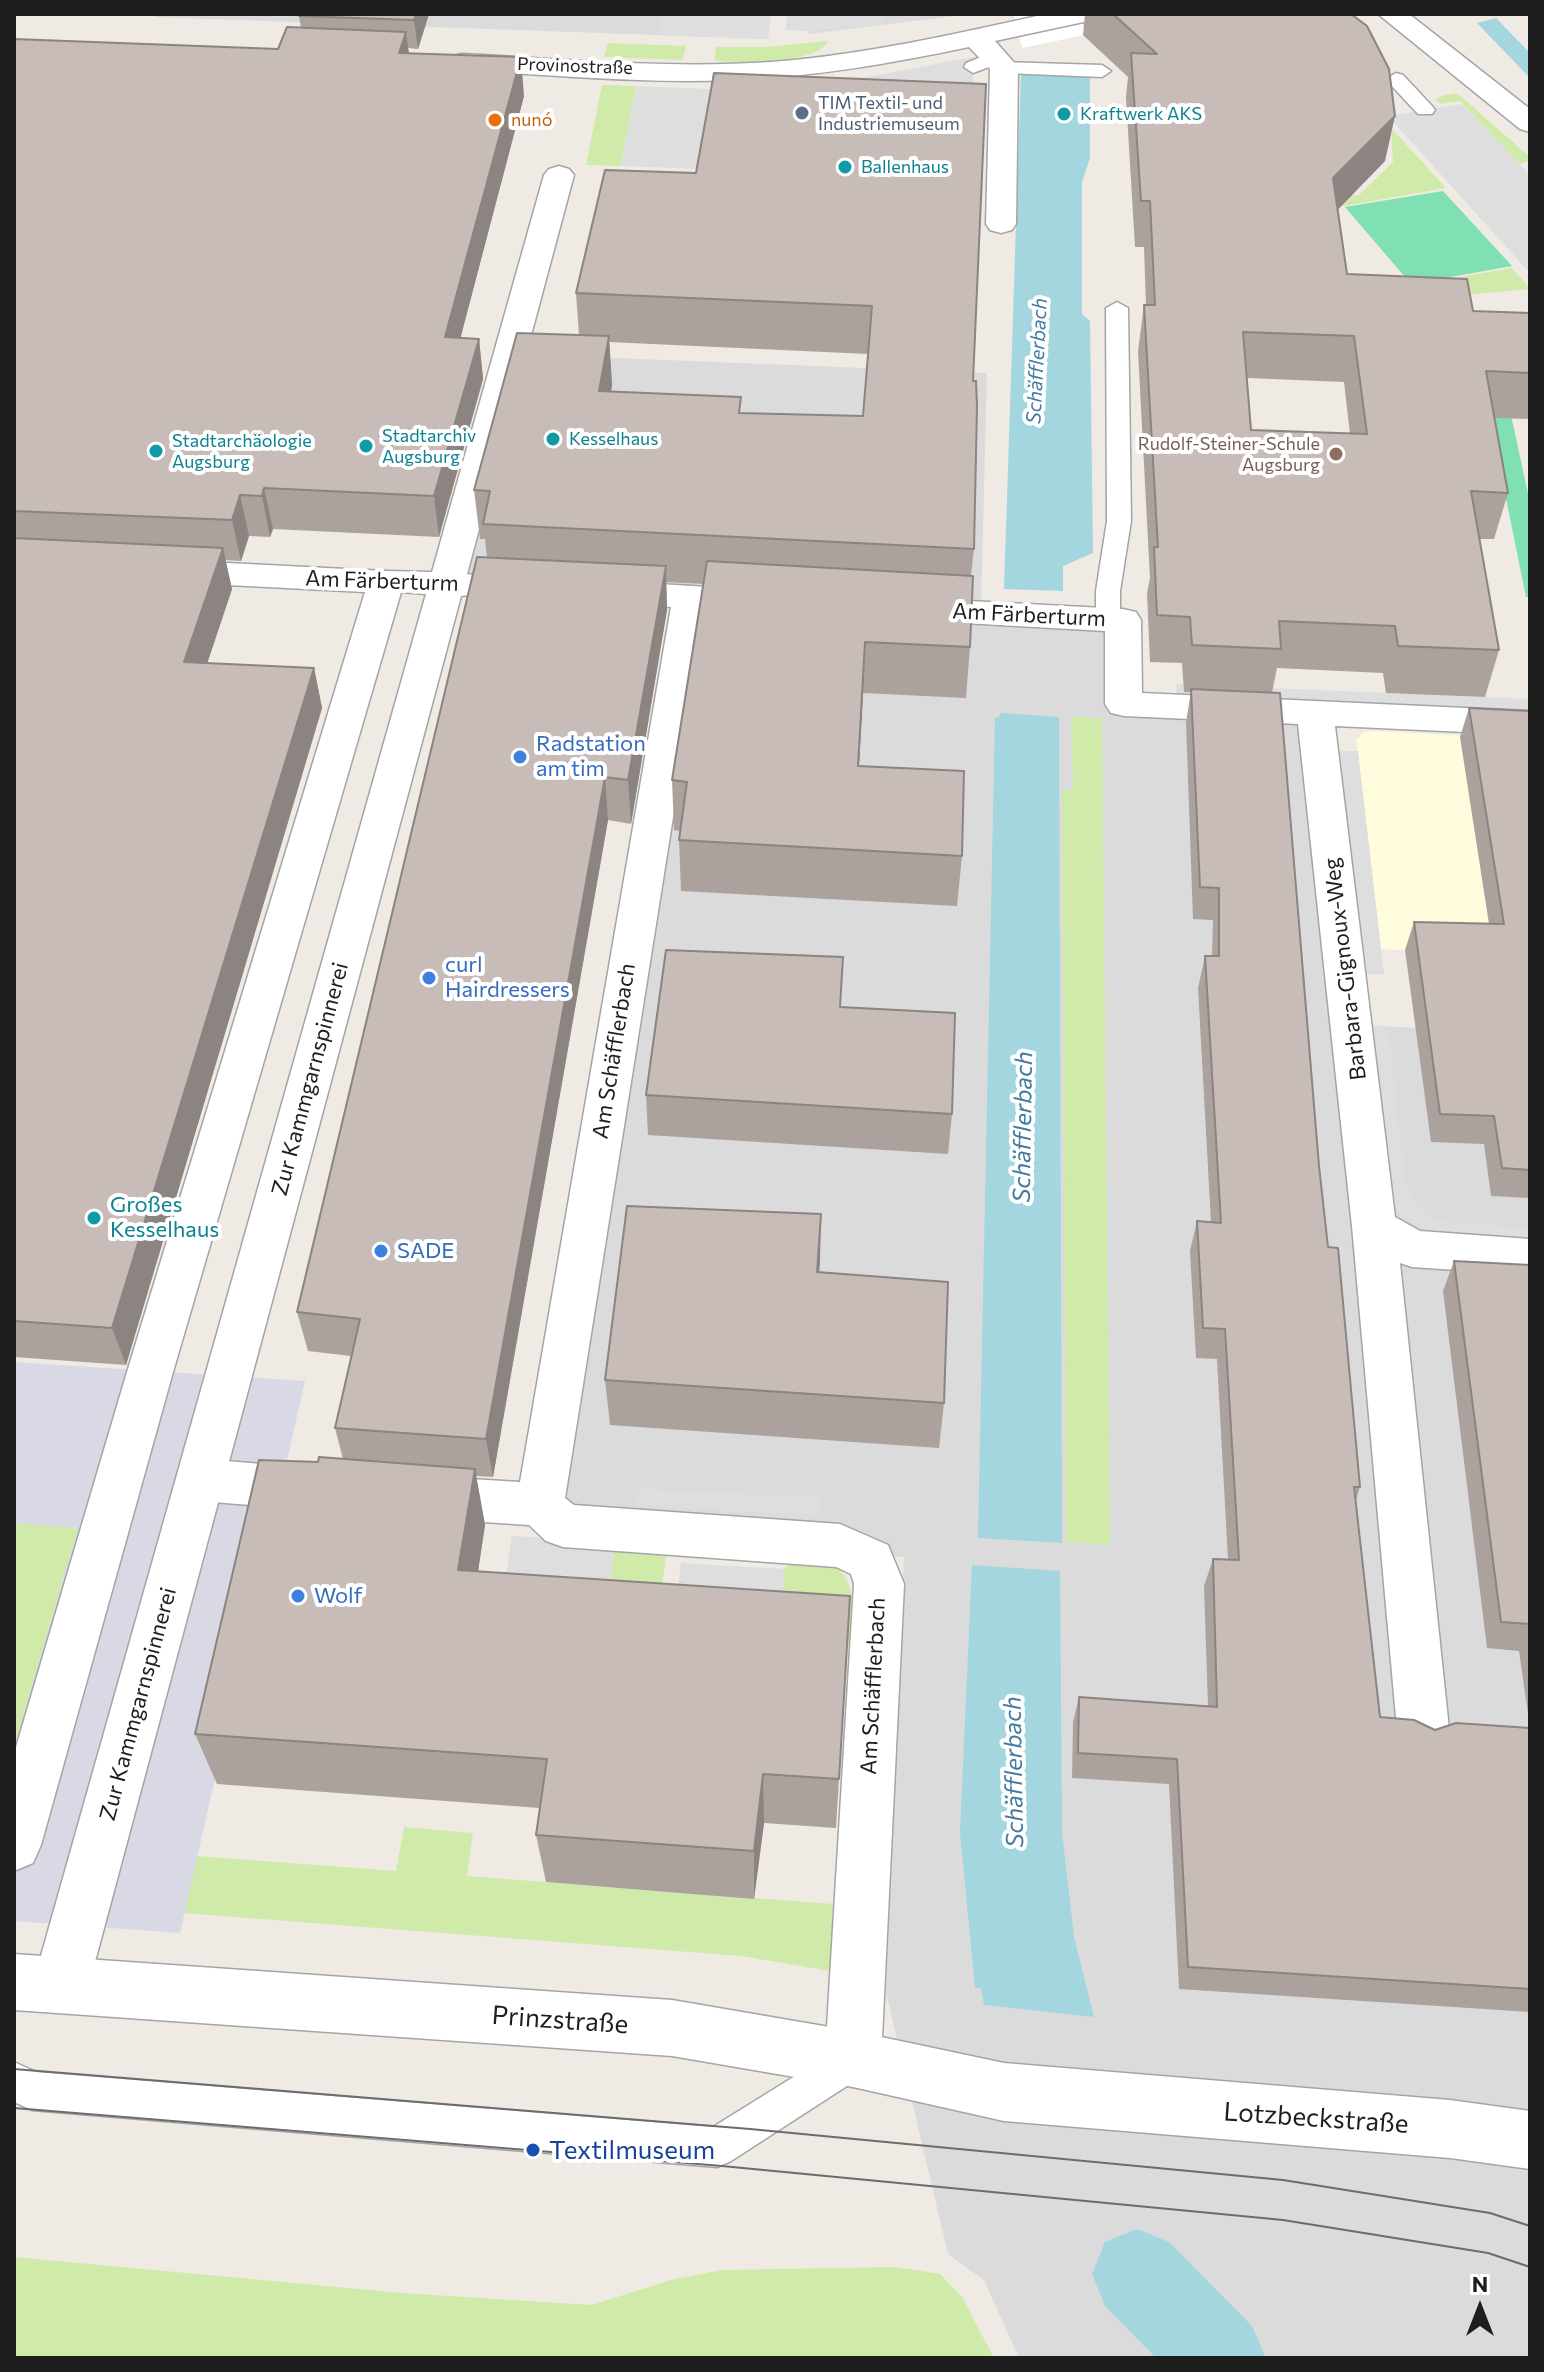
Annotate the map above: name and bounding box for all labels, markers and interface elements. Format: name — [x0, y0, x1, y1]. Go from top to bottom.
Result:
street label: Provinostraße — [517, 53, 633, 79]
place label: TIM Textil- und Industriemuseum — [818, 92, 960, 134]
place label: Kraftwerk AKS — [1080, 103, 1202, 125]
marker: TIM Textil- und Industriemuseum — [793, 104, 811, 122]
marker: Kraftwerk AKS — [1055, 105, 1073, 123]
place label: nunó — [511, 109, 552, 131]
marker: nunó — [486, 111, 504, 129]
place label: Ballenhaus — [861, 156, 949, 178]
marker: Ballenhaus — [836, 158, 854, 176]
water label: Schäfflerbach — [1022, 297, 1052, 425]
place label: Stadtarchiv Augsburg — [382, 425, 476, 468]
place label: Kesselhaus — [569, 428, 658, 450]
place label: Stadtarchäologie Augsburg — [172, 430, 312, 472]
marker: Kesselhaus — [544, 430, 562, 448]
place label: Rudolf-Steiner-Schule Augsburg — [1138, 433, 1320, 476]
marker: Stadtarchiv Augsburg — [357, 437, 375, 455]
marker: Stadtarchäologie Augsburg — [147, 442, 165, 460]
marker: Rudolf-Steiner-Schule Augsburg — [1327, 445, 1345, 463]
street label: Am Färberturm — [305, 565, 459, 597]
street label: Am Färberturm — [952, 598, 1106, 632]
place label: Radstation am tim — [536, 731, 646, 782]
marker: Radstation am tim — [511, 748, 529, 766]
street label: Barbara-Gignoux-Weg — [1318, 856, 1372, 1082]
place label: curl Hairdressers — [445, 952, 570, 1004]
street label: Zur Kammgarnspinnerei — [266, 959, 354, 1199]
street label: Am Schäfflerbach — [587, 961, 641, 1141]
marker: curl Hairdressers — [420, 969, 438, 987]
water label: Schäfflerbach — [1007, 1051, 1039, 1203]
place label: Großes Kesselhaus — [110, 1192, 219, 1244]
marker: Großes Kesselhaus — [85, 1209, 103, 1227]
place label: SADE — [397, 1238, 454, 1264]
marker: SADE — [372, 1242, 390, 1260]
place label: Wolf — [314, 1583, 362, 1609]
street label: Zur Kammgarnspinnerei — [94, 1584, 182, 1824]
marker: Wolf — [289, 1587, 307, 1605]
street label: Am Schäfflerbach — [855, 1597, 891, 1775]
water label: Schäfflerbach — [998, 1696, 1030, 1848]
street label: Prinzstraße — [491, 2000, 629, 2040]
street label: Lotzbeckstraße — [1222, 2096, 1410, 2140]
place label: Textilmuseum — [549, 2134, 715, 2166]
marker: Textilmuseum — [524, 2141, 542, 2159]
north arrow — [1440, 2268, 1520, 2348]
text: N — [1472, 2270, 1488, 2297]

